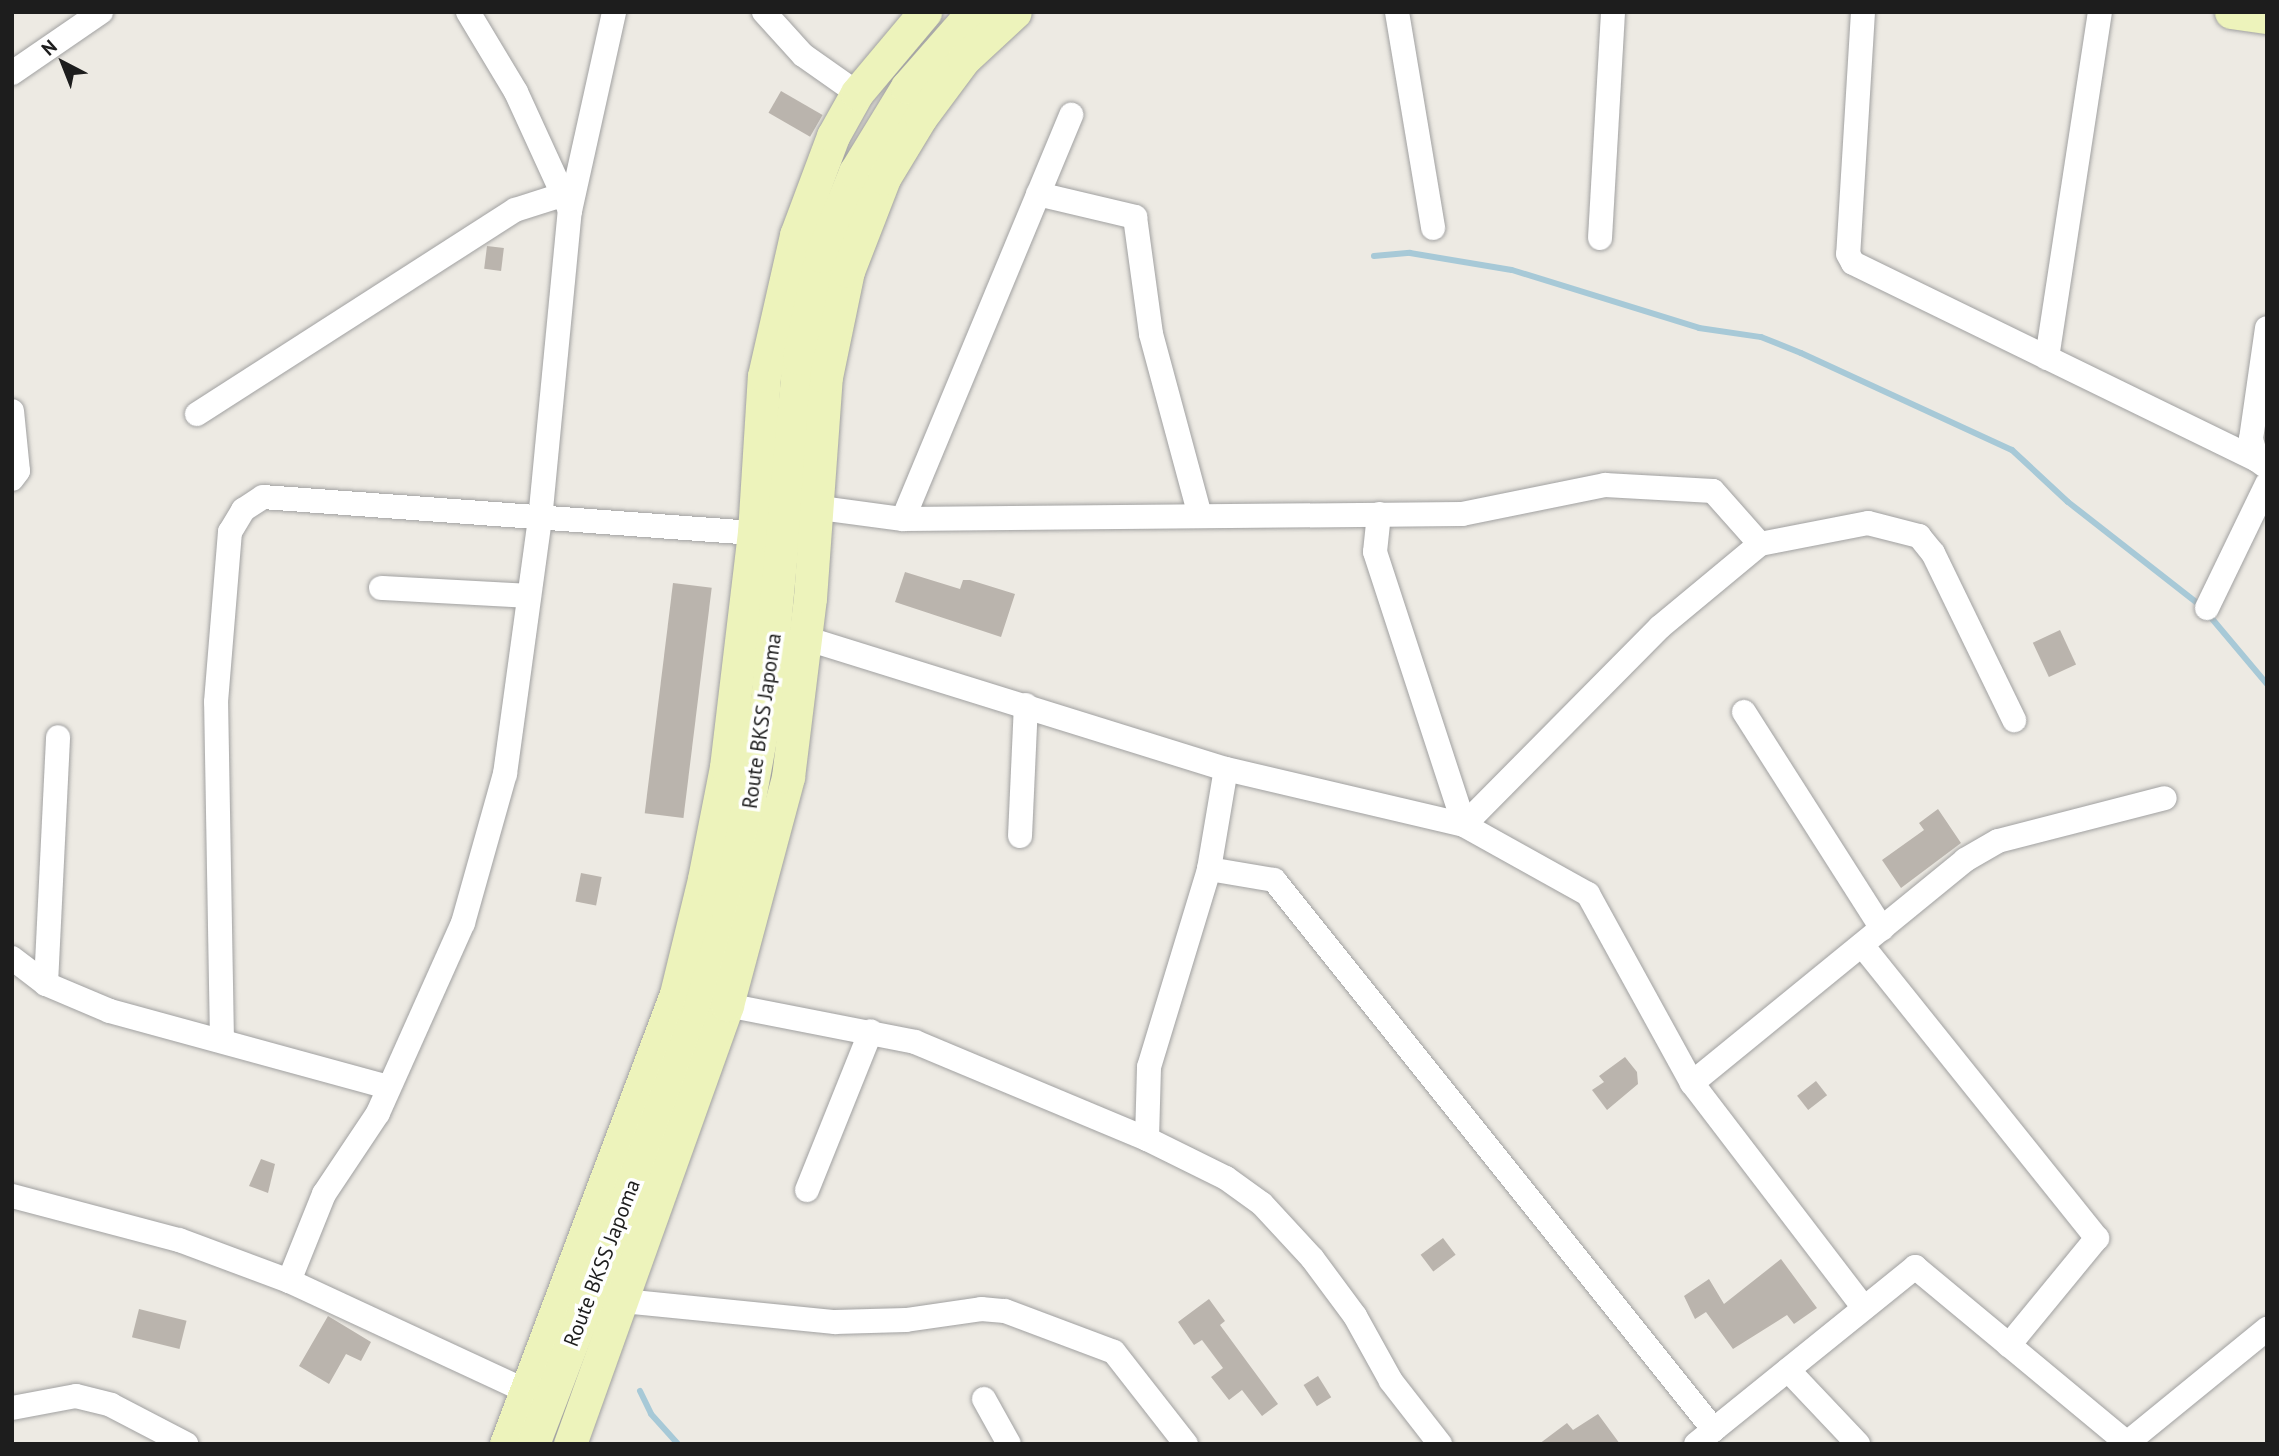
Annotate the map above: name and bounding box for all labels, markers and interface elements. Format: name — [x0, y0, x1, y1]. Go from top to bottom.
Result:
north arrow — [28, 28, 98, 98]
text: N — [36, 34, 62, 60]
street label: Route BKSS Japoma — [737, 632, 787, 810]
street label: Route BKSS Japoma — [559, 1176, 645, 1350]

